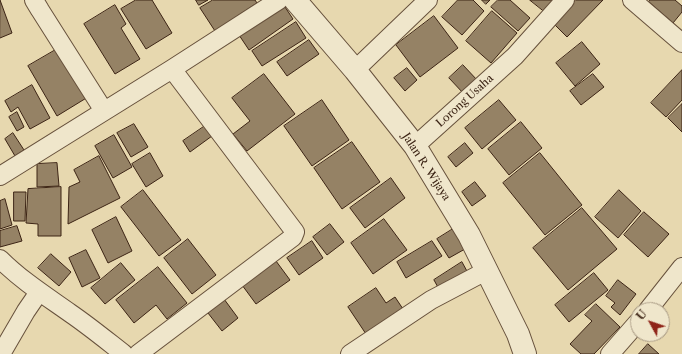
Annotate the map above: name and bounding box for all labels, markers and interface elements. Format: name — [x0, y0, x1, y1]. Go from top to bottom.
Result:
street label: Lorong Usaha — [434, 72, 496, 130]
street label: Jalan R. Wijaya — [399, 131, 453, 203]
north arrow — [630, 302, 670, 342]
text: U — [633, 307, 650, 323]

